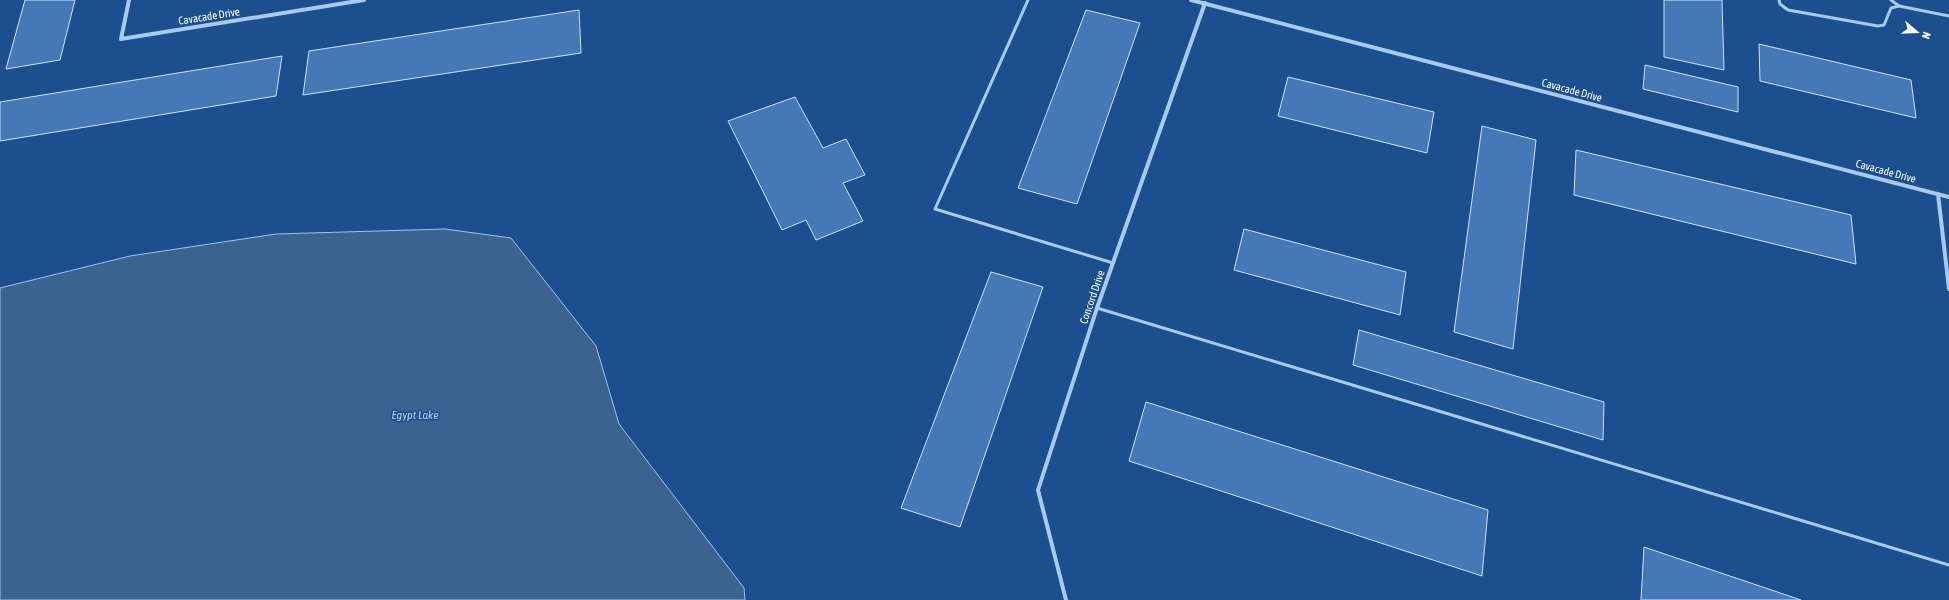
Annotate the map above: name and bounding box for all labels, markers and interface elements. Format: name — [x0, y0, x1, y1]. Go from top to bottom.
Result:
street label: Cavacade Drive — [178, 5, 240, 27]
north arrow — [1897, 12, 1937, 52]
text: N — [1920, 30, 1933, 40]
street label: Cavacade Drive — [1541, 76, 1603, 104]
street label: Cavacade Drive — [1855, 157, 1917, 185]
street label: Concord Drive — [1077, 269, 1107, 325]
water label: Egypt Lake — [391, 408, 439, 422]

